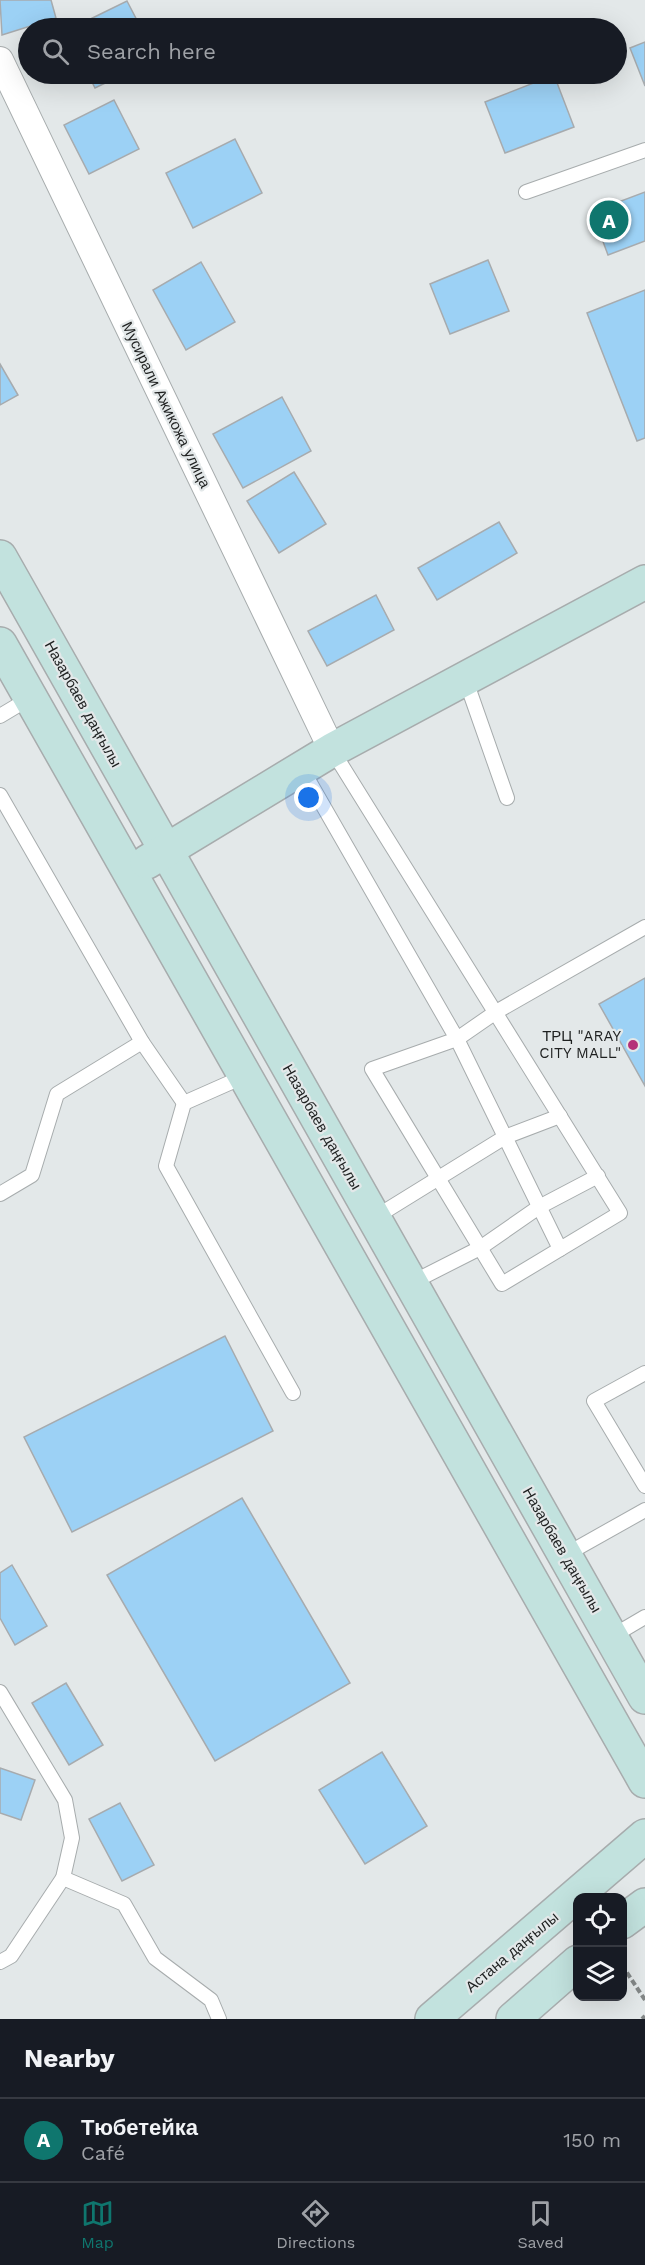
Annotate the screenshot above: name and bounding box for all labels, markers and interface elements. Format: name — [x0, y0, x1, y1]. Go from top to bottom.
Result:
search box — [18, 18, 627, 84]
icon: search — [39, 35, 72, 68]
text: Search here — [87, 39, 216, 64]
pin: A — [590, 198, 628, 242]
street label: Мусирали Ажикожа улица — [118, 319, 214, 492]
street label: Назарбаев даңғылы — [41, 638, 125, 770]
your location — [294, 783, 323, 812]
place label: ТРЦ "ARAY CITY MALL" — [539, 1027, 621, 1062]
marker: ТРЦ "ARAY CITY MALL" — [626, 1038, 640, 1052]
street label: Назарбаев даңғылы — [279, 1061, 365, 1193]
street label: Назарбаев даңғылы — [519, 1484, 605, 1616]
map controls — [573, 1893, 627, 2001]
button: locate — [573, 1893, 627, 1947]
street label: Астана даңғылы — [462, 1908, 562, 1996]
button: layers — [573, 1947, 627, 2001]
text: Nearby — [24, 2043, 115, 2073]
text: Тюбетейка — [81, 2115, 198, 2140]
text: A — [37, 2128, 50, 2152]
text: 150 m — [563, 2128, 621, 2152]
text: Café — [81, 2141, 125, 2165]
tab: Map — [81, 2197, 114, 2252]
tab: Directions — [276, 2197, 355, 2252]
tab: Saved — [517, 2197, 564, 2252]

